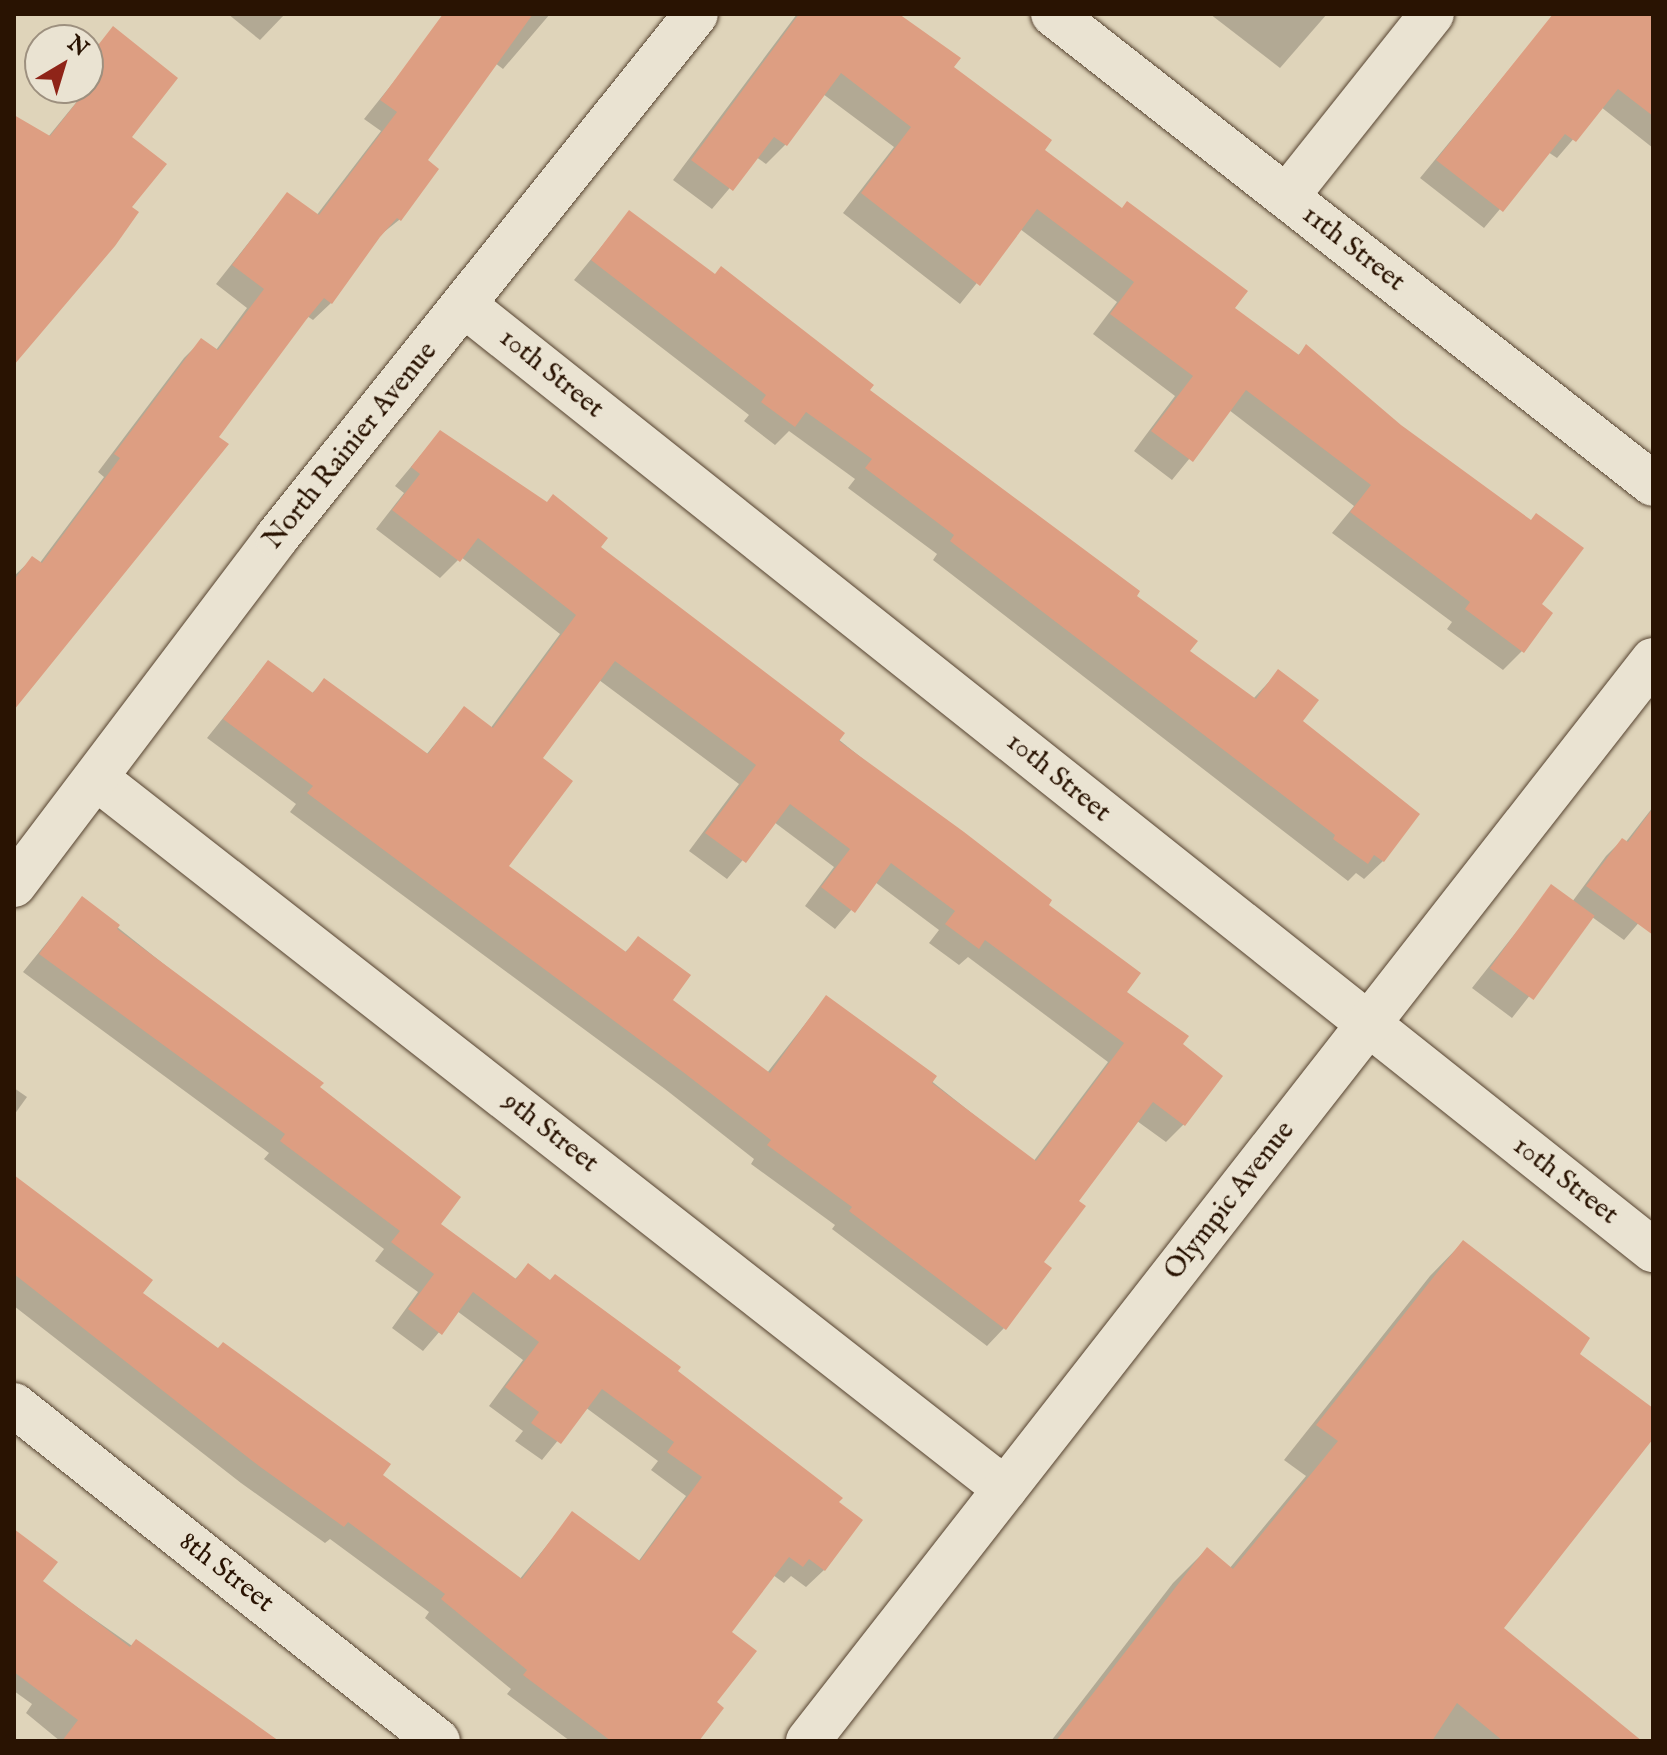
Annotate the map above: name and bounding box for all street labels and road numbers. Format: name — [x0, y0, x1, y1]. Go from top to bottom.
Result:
street label: 11th Street — [1295, 198, 1411, 300]
street label: 10th Street — [492, 322, 610, 426]
street label: North Rainier Avenue — [257, 335, 445, 557]
street label: 10th Street — [999, 726, 1117, 830]
street label: 9th Street — [495, 1085, 605, 1181]
street label: Olympic Avenue — [1158, 1115, 1302, 1287]
street label: 10th Street — [1506, 1130, 1624, 1232]
street label: 8th Street — [172, 1526, 280, 1620]

